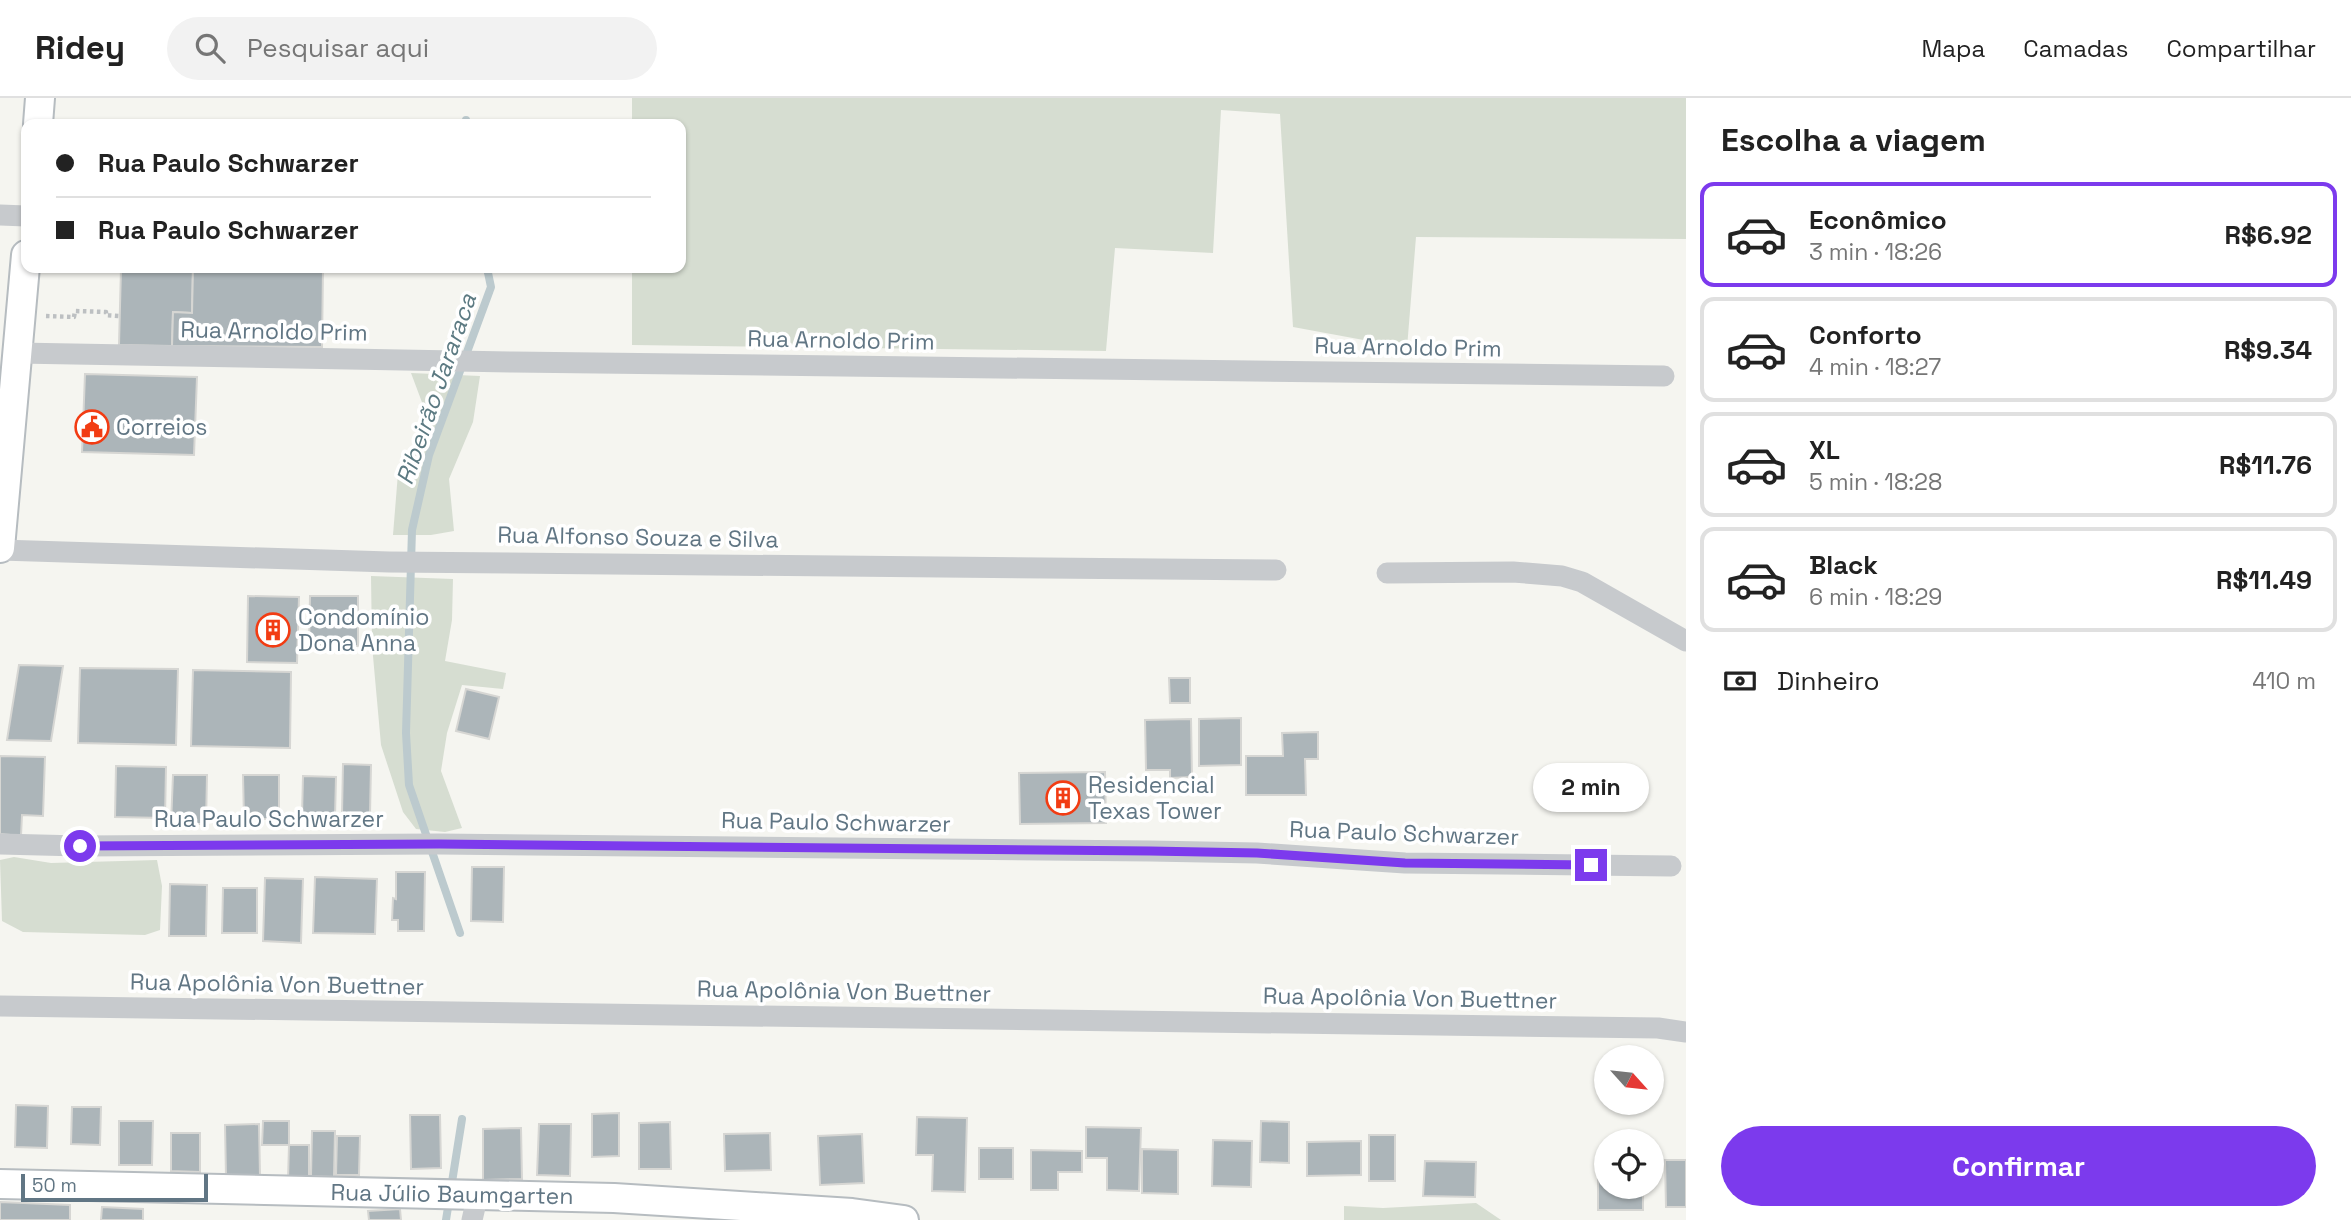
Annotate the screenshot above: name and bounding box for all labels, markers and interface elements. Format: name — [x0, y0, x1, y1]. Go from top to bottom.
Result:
search box — [167, 17, 657, 80]
text: Ridey — [35, 27, 125, 69]
icon: search — [191, 29, 229, 67]
text: Pesquisar aqui — [247, 31, 429, 65]
text: Mapa — [1921, 33, 1985, 64]
text: Camadas — [2023, 33, 2128, 64]
text: Compartilhar — [2166, 33, 2316, 64]
text: Escolha a viagem — [1721, 120, 1986, 160]
text: Rua Paulo Schwarzer — [98, 146, 359, 180]
icon: car — [1725, 203, 1788, 266]
text: Econômico — [1809, 203, 1947, 237]
text: Rua Paulo Schwarzer — [98, 213, 359, 247]
text: R$6.92 — [2225, 218, 2312, 252]
text: 3 min · 18:26 — [1809, 237, 1942, 267]
water label: Ribeirão Jararaca — [389, 289, 483, 489]
street label: Rua Arnoldo Prim — [180, 314, 368, 348]
icon: car — [1725, 318, 1788, 381]
text: Conforto — [1809, 318, 1922, 352]
street label: Rua Arnoldo Prim — [747, 323, 935, 357]
street label: Rua Arnoldo Prim — [1314, 330, 1502, 364]
text: R$9.34 — [2224, 333, 2312, 367]
text: 4 min · 18:27 — [1809, 352, 1941, 382]
public building icon: Correios — [73, 408, 111, 446]
place label: Correios — [116, 412, 208, 442]
icon: car — [1725, 433, 1788, 496]
text: XL — [1809, 433, 1840, 467]
text: R$11.76 — [2219, 448, 2312, 482]
text: 5 min · 18:28 — [1809, 467, 1942, 497]
street label: Rua Alfonso Souza e Silva — [497, 520, 779, 554]
icon: car — [1725, 548, 1788, 611]
text: Black — [1809, 548, 1878, 582]
text: R$11.49 — [2216, 563, 2312, 597]
text: 6 min · 18:29 — [1809, 582, 1942, 612]
place label: Condomínio Dona Anna — [298, 602, 429, 658]
building icon: Condomínio Dona Anna — [254, 611, 292, 649]
icon: cash — [1721, 662, 1759, 700]
text: Dinheiro — [1777, 664, 1880, 698]
text: 410 m — [2252, 666, 2316, 696]
callout: 2 min — [1533, 764, 1649, 812]
place label: Residencial Texas Tower — [1088, 770, 1222, 826]
text: 2 min — [1561, 772, 1621, 802]
building icon: Residencial Texas Tower — [1044, 779, 1082, 817]
street label: Rua Paulo Schwarzer — [154, 804, 384, 834]
street label: Rua Paulo Schwarzer — [721, 805, 951, 839]
street label: Rua Paulo Schwarzer — [1289, 814, 1519, 852]
route start — [64, 830, 96, 862]
route end — [1575, 849, 1607, 881]
street label: Rua Apolônia Von Buettner — [130, 966, 424, 1002]
street label: Rua Apolônia Von Buettner — [697, 973, 991, 1009]
street label: Rua Apolônia Von Buettner — [1263, 980, 1557, 1016]
north arrow — [1594, 1045, 1664, 1115]
map controls — [1594, 1045, 1664, 1199]
button: Confirmar — [1721, 1126, 2316, 1206]
button: locate — [1594, 1129, 1664, 1199]
scale bar — [21, 1171, 208, 1203]
text: 50 m — [32, 1173, 77, 1198]
street label: Rua Júlio Baumgarten — [330, 1177, 574, 1211]

